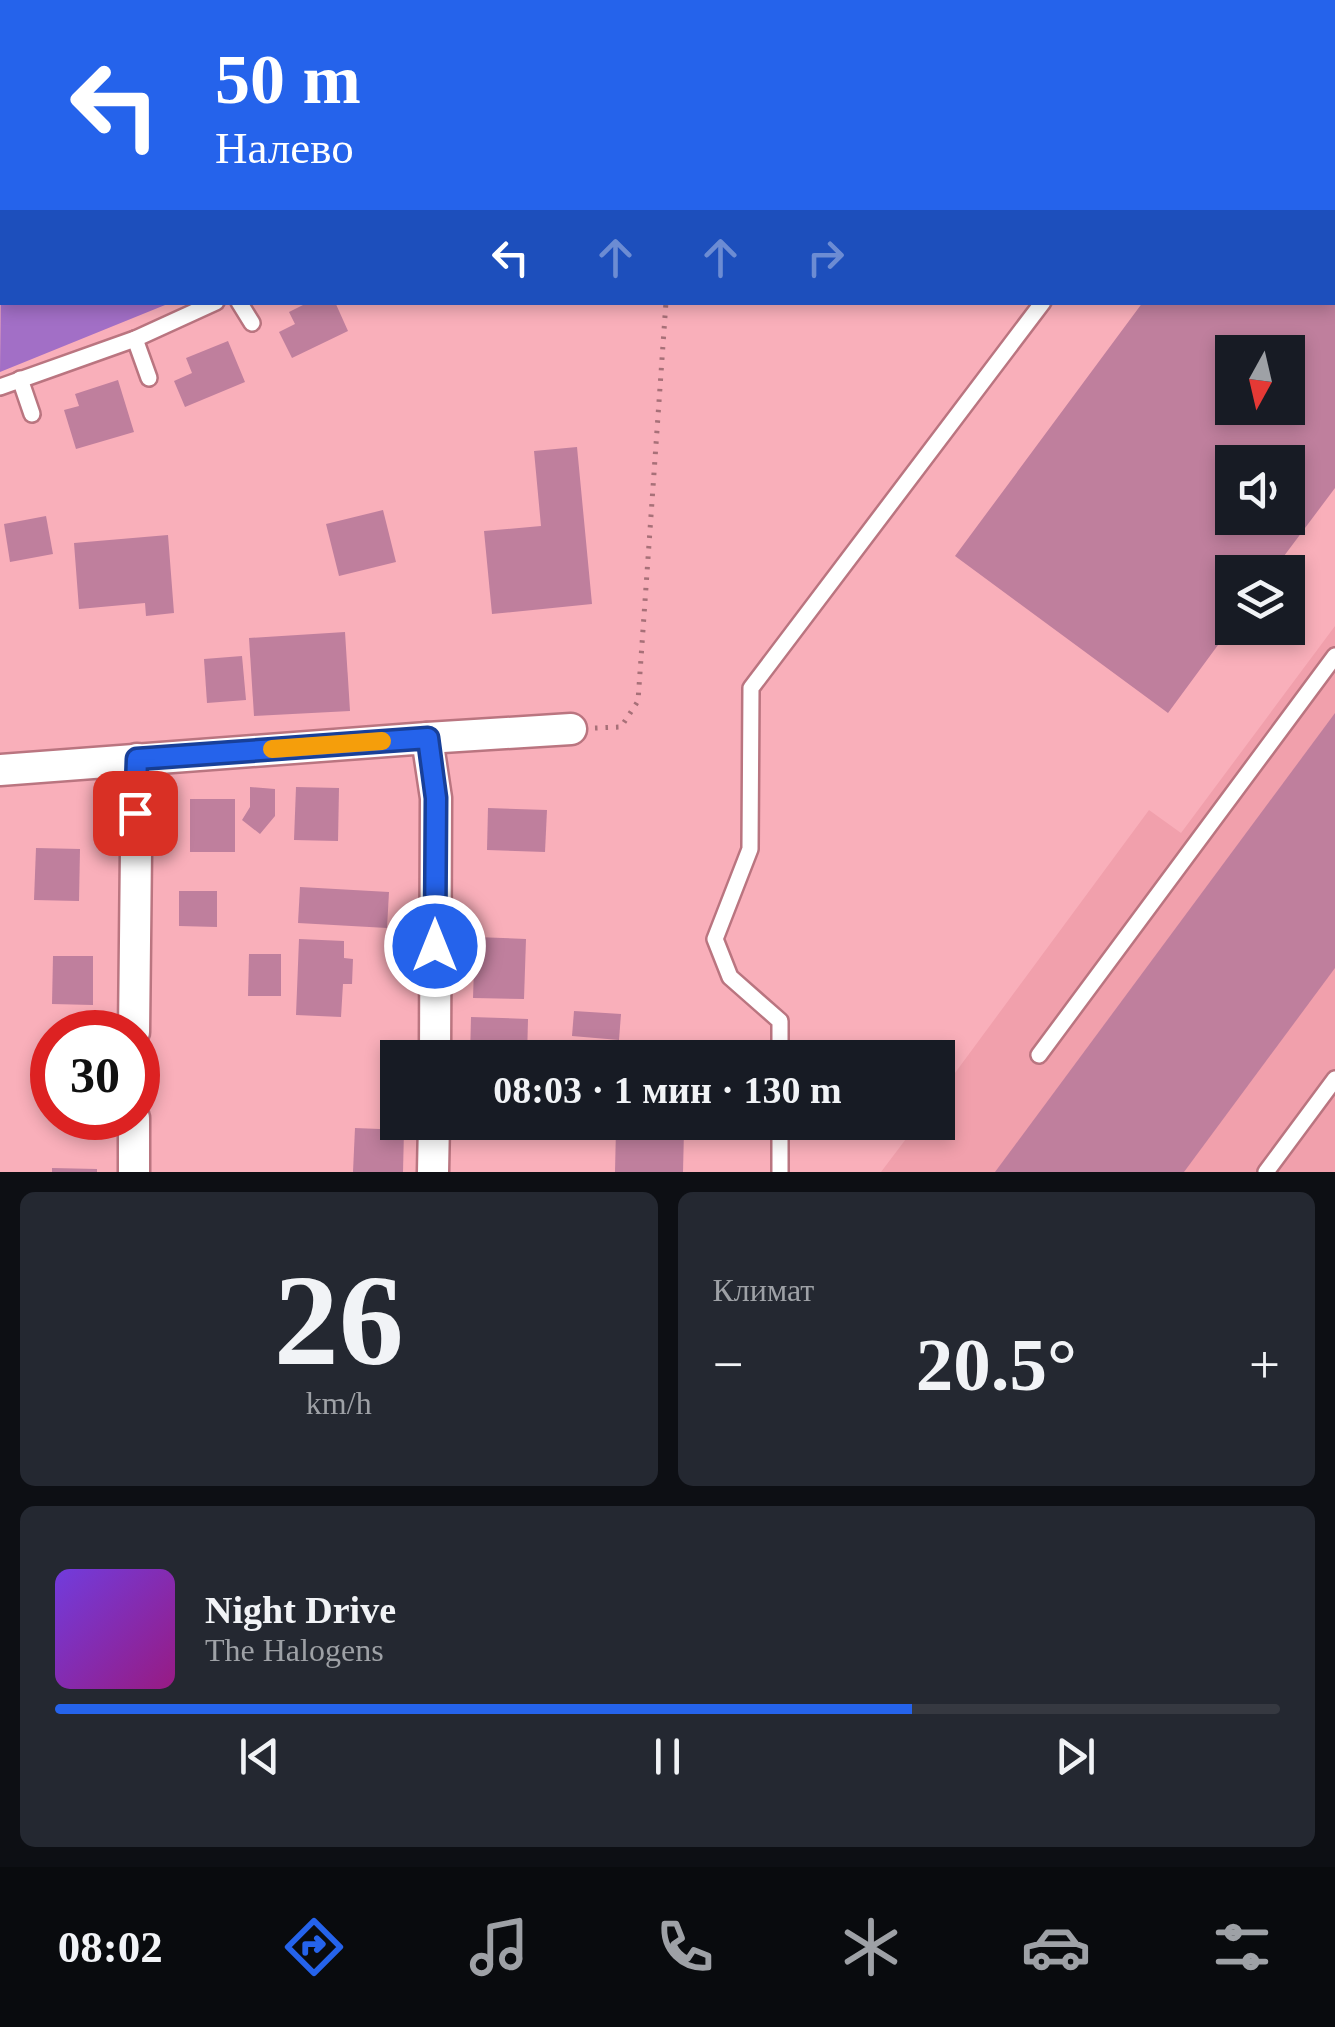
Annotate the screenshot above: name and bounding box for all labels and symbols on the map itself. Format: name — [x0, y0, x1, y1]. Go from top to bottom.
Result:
north arrow — [1215, 335, 1305, 425]
pin — [93, 771, 178, 856]
position arrow — [383, 894, 487, 998]
speed limit sign: 30 — [30, 1010, 160, 1140]

